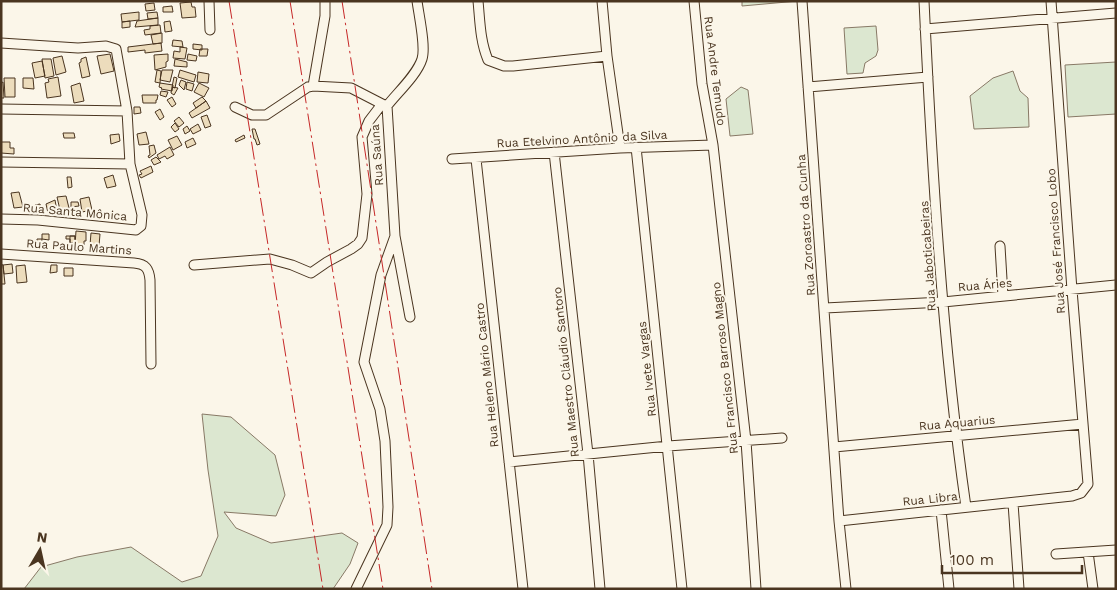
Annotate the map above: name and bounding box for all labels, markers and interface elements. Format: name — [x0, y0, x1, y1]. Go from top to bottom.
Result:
street label: Rua Andre Temudo — [701, 16, 729, 126]
street label: Rua Saúna — [368, 123, 386, 186]
street label: Rua Etelvino Antônio da Silva — [496, 128, 668, 150]
street label: Rua Zoroastro da Cunha — [794, 154, 818, 296]
street label: Rua José Francisco Lobo — [1044, 168, 1068, 314]
street label: Rua Santa Mônica — [22, 200, 128, 224]
street label: Rua Jaboticabeiras — [917, 200, 939, 312]
street label: Rua Paulo Martins — [26, 236, 132, 258]
street label: Rua Áries — [957, 276, 1013, 294]
street label: Rua Francisco Barroso Magno — [709, 281, 741, 455]
street label: Rua Maestro Cláudio Santoro — [550, 286, 582, 458]
street label: Rua Heleno Mário Castro — [472, 302, 502, 448]
street label: Rua Ivete Vargas — [635, 321, 659, 417]
street label: Rua Aquarius — [918, 413, 996, 433]
street label: Rua Libra — [902, 489, 958, 509]
north arrow — [15, 525, 65, 575]
text: N — [36, 528, 48, 546]
scale bar — [942, 542, 1082, 574]
text: 100 m — [950, 551, 994, 569]

